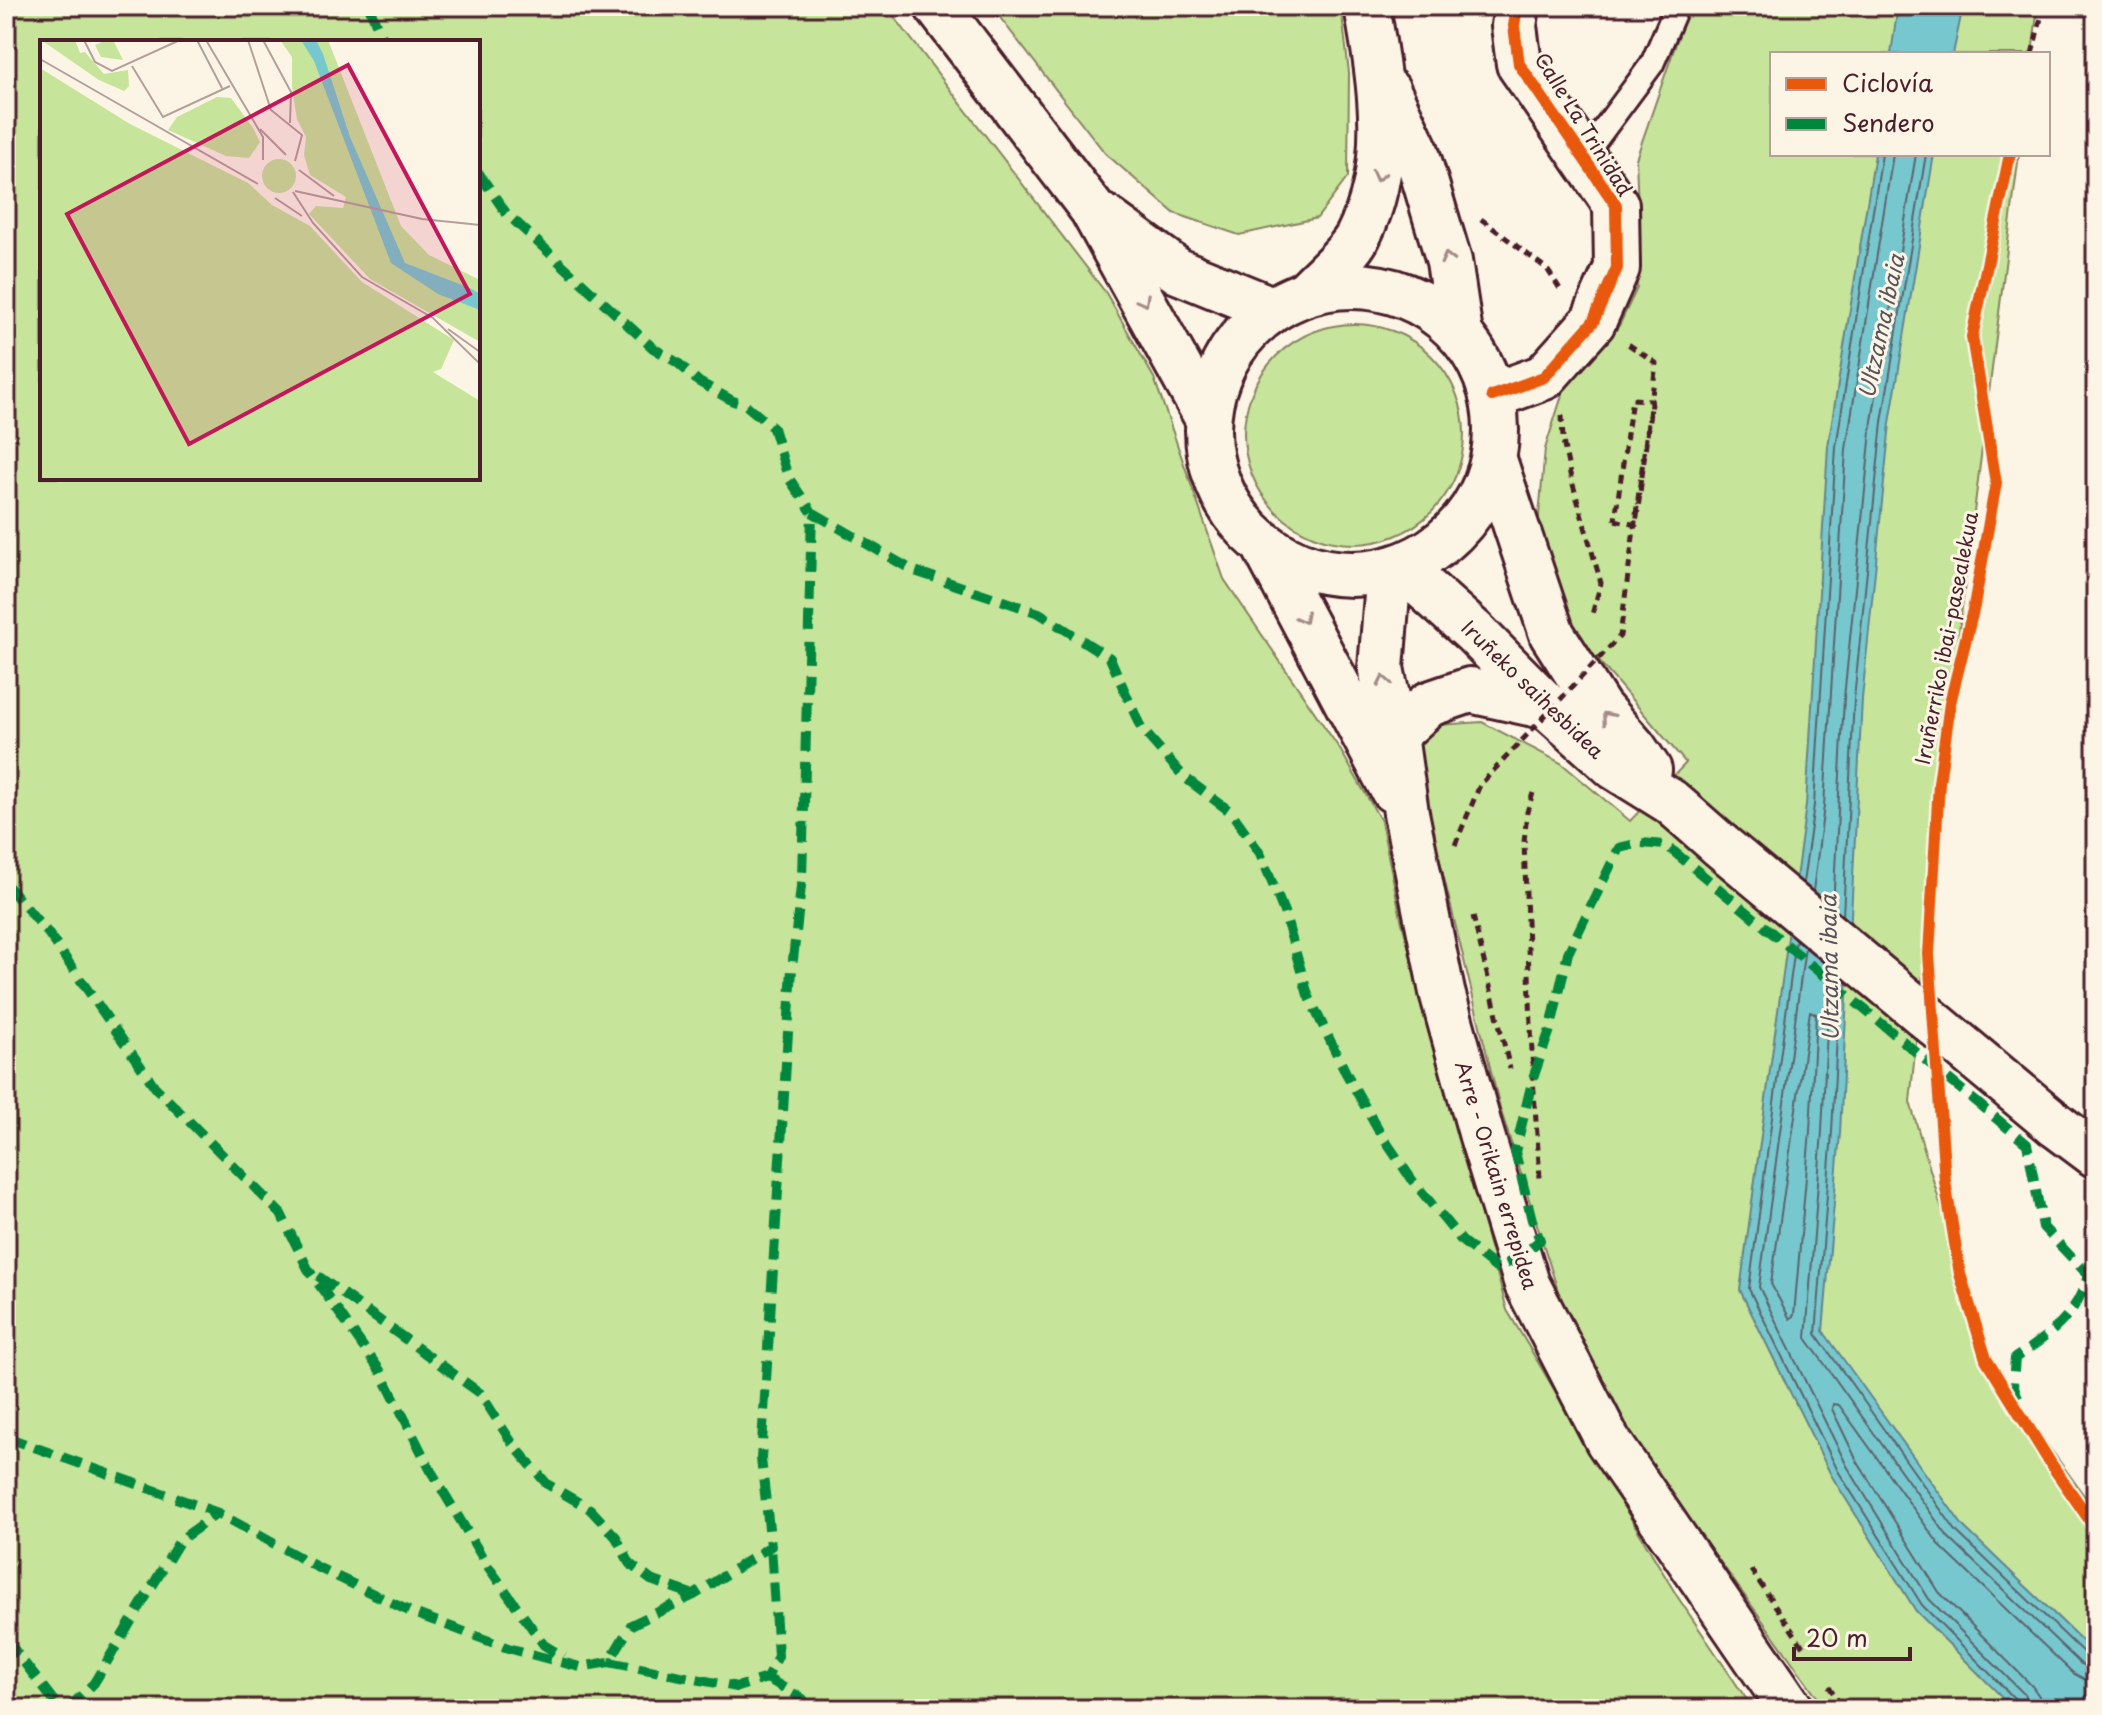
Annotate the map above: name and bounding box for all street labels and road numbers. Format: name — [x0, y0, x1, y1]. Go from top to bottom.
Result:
street label: Calle La Trinidad — [1528, 46, 1640, 202]
street label: Iruñerriko ibai-pasealekua — [1907, 508, 1985, 767]
street label: Iruñeko saihesbidea — [1455, 613, 1611, 765]
street label: Arre - Orikain errepidea — [1448, 1057, 1546, 1293]

